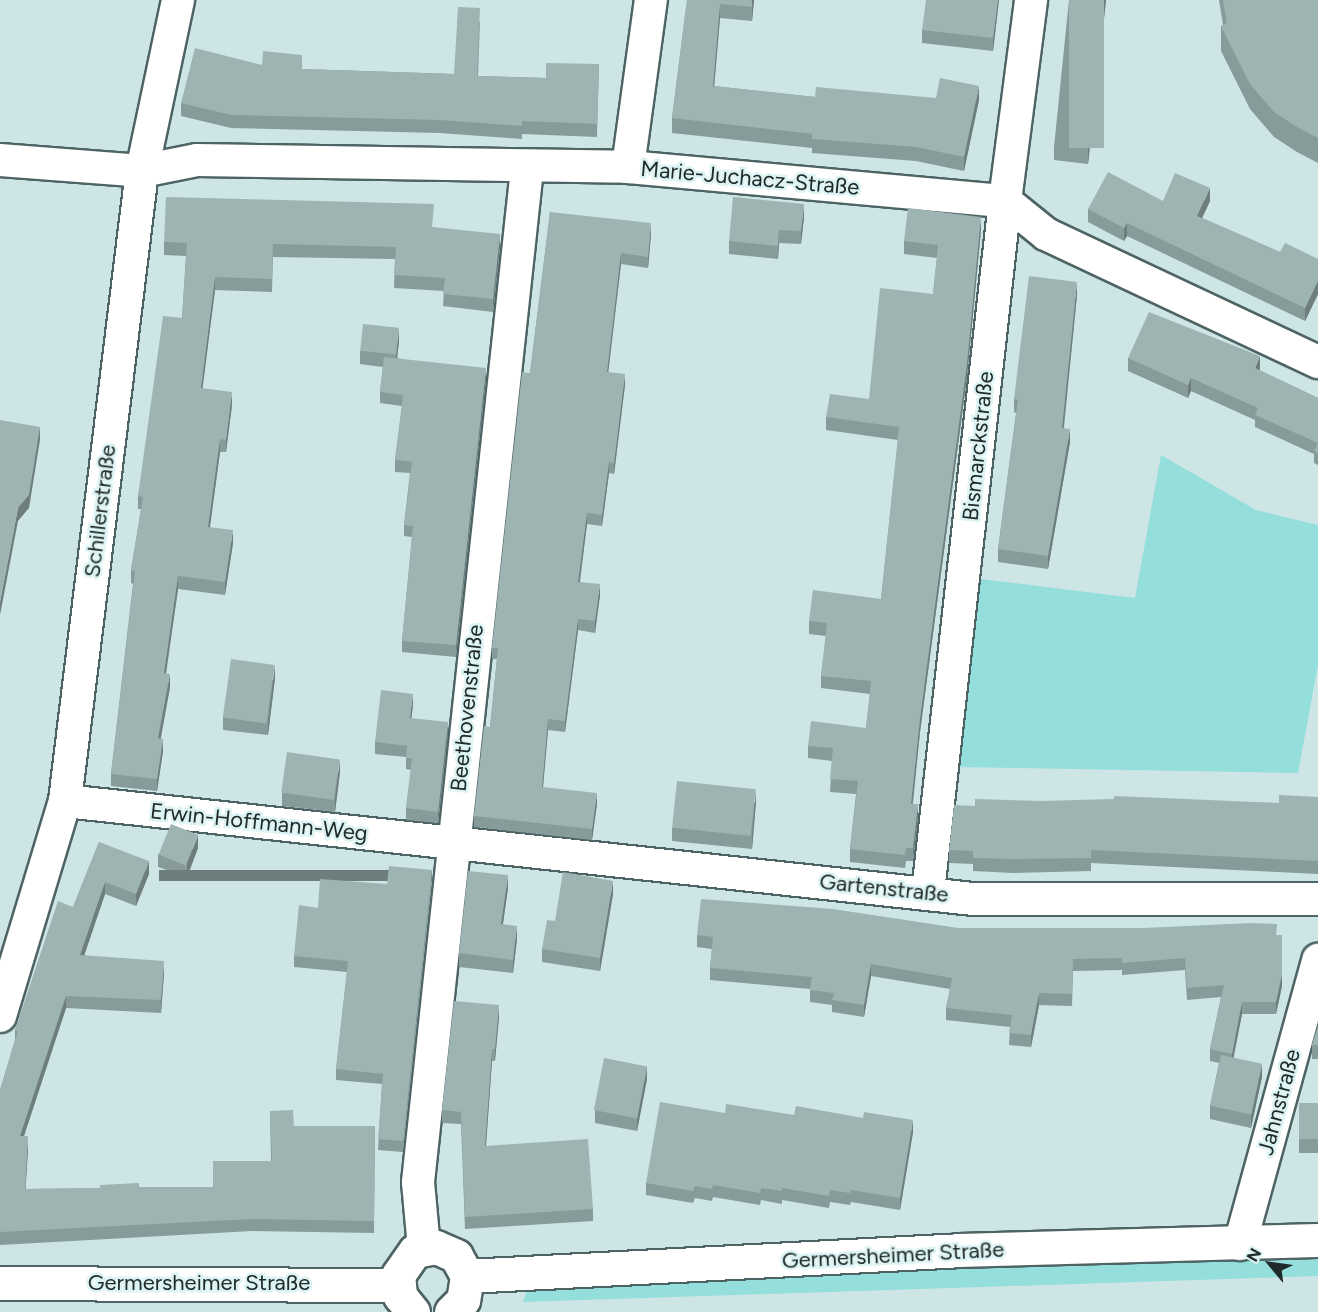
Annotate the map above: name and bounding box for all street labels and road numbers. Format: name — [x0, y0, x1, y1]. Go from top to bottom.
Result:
street label: Marie-Juchacz-Straße — [640, 155, 860, 201]
street label: Bismarckstraße — [957, 370, 999, 522]
street label: Schillerstraße — [79, 443, 121, 579]
street label: Beethovenstraße — [445, 623, 489, 793]
street label: Erwin-Hoffmann-Weg — [149, 797, 369, 847]
street label: Gartenstraße — [818, 868, 950, 908]
street label: Jahnstraße — [1252, 1046, 1306, 1158]
street label: Germersheimer Straße — [781, 1236, 1005, 1274]
street label: Germersheimer Straße — [88, 1270, 310, 1296]

